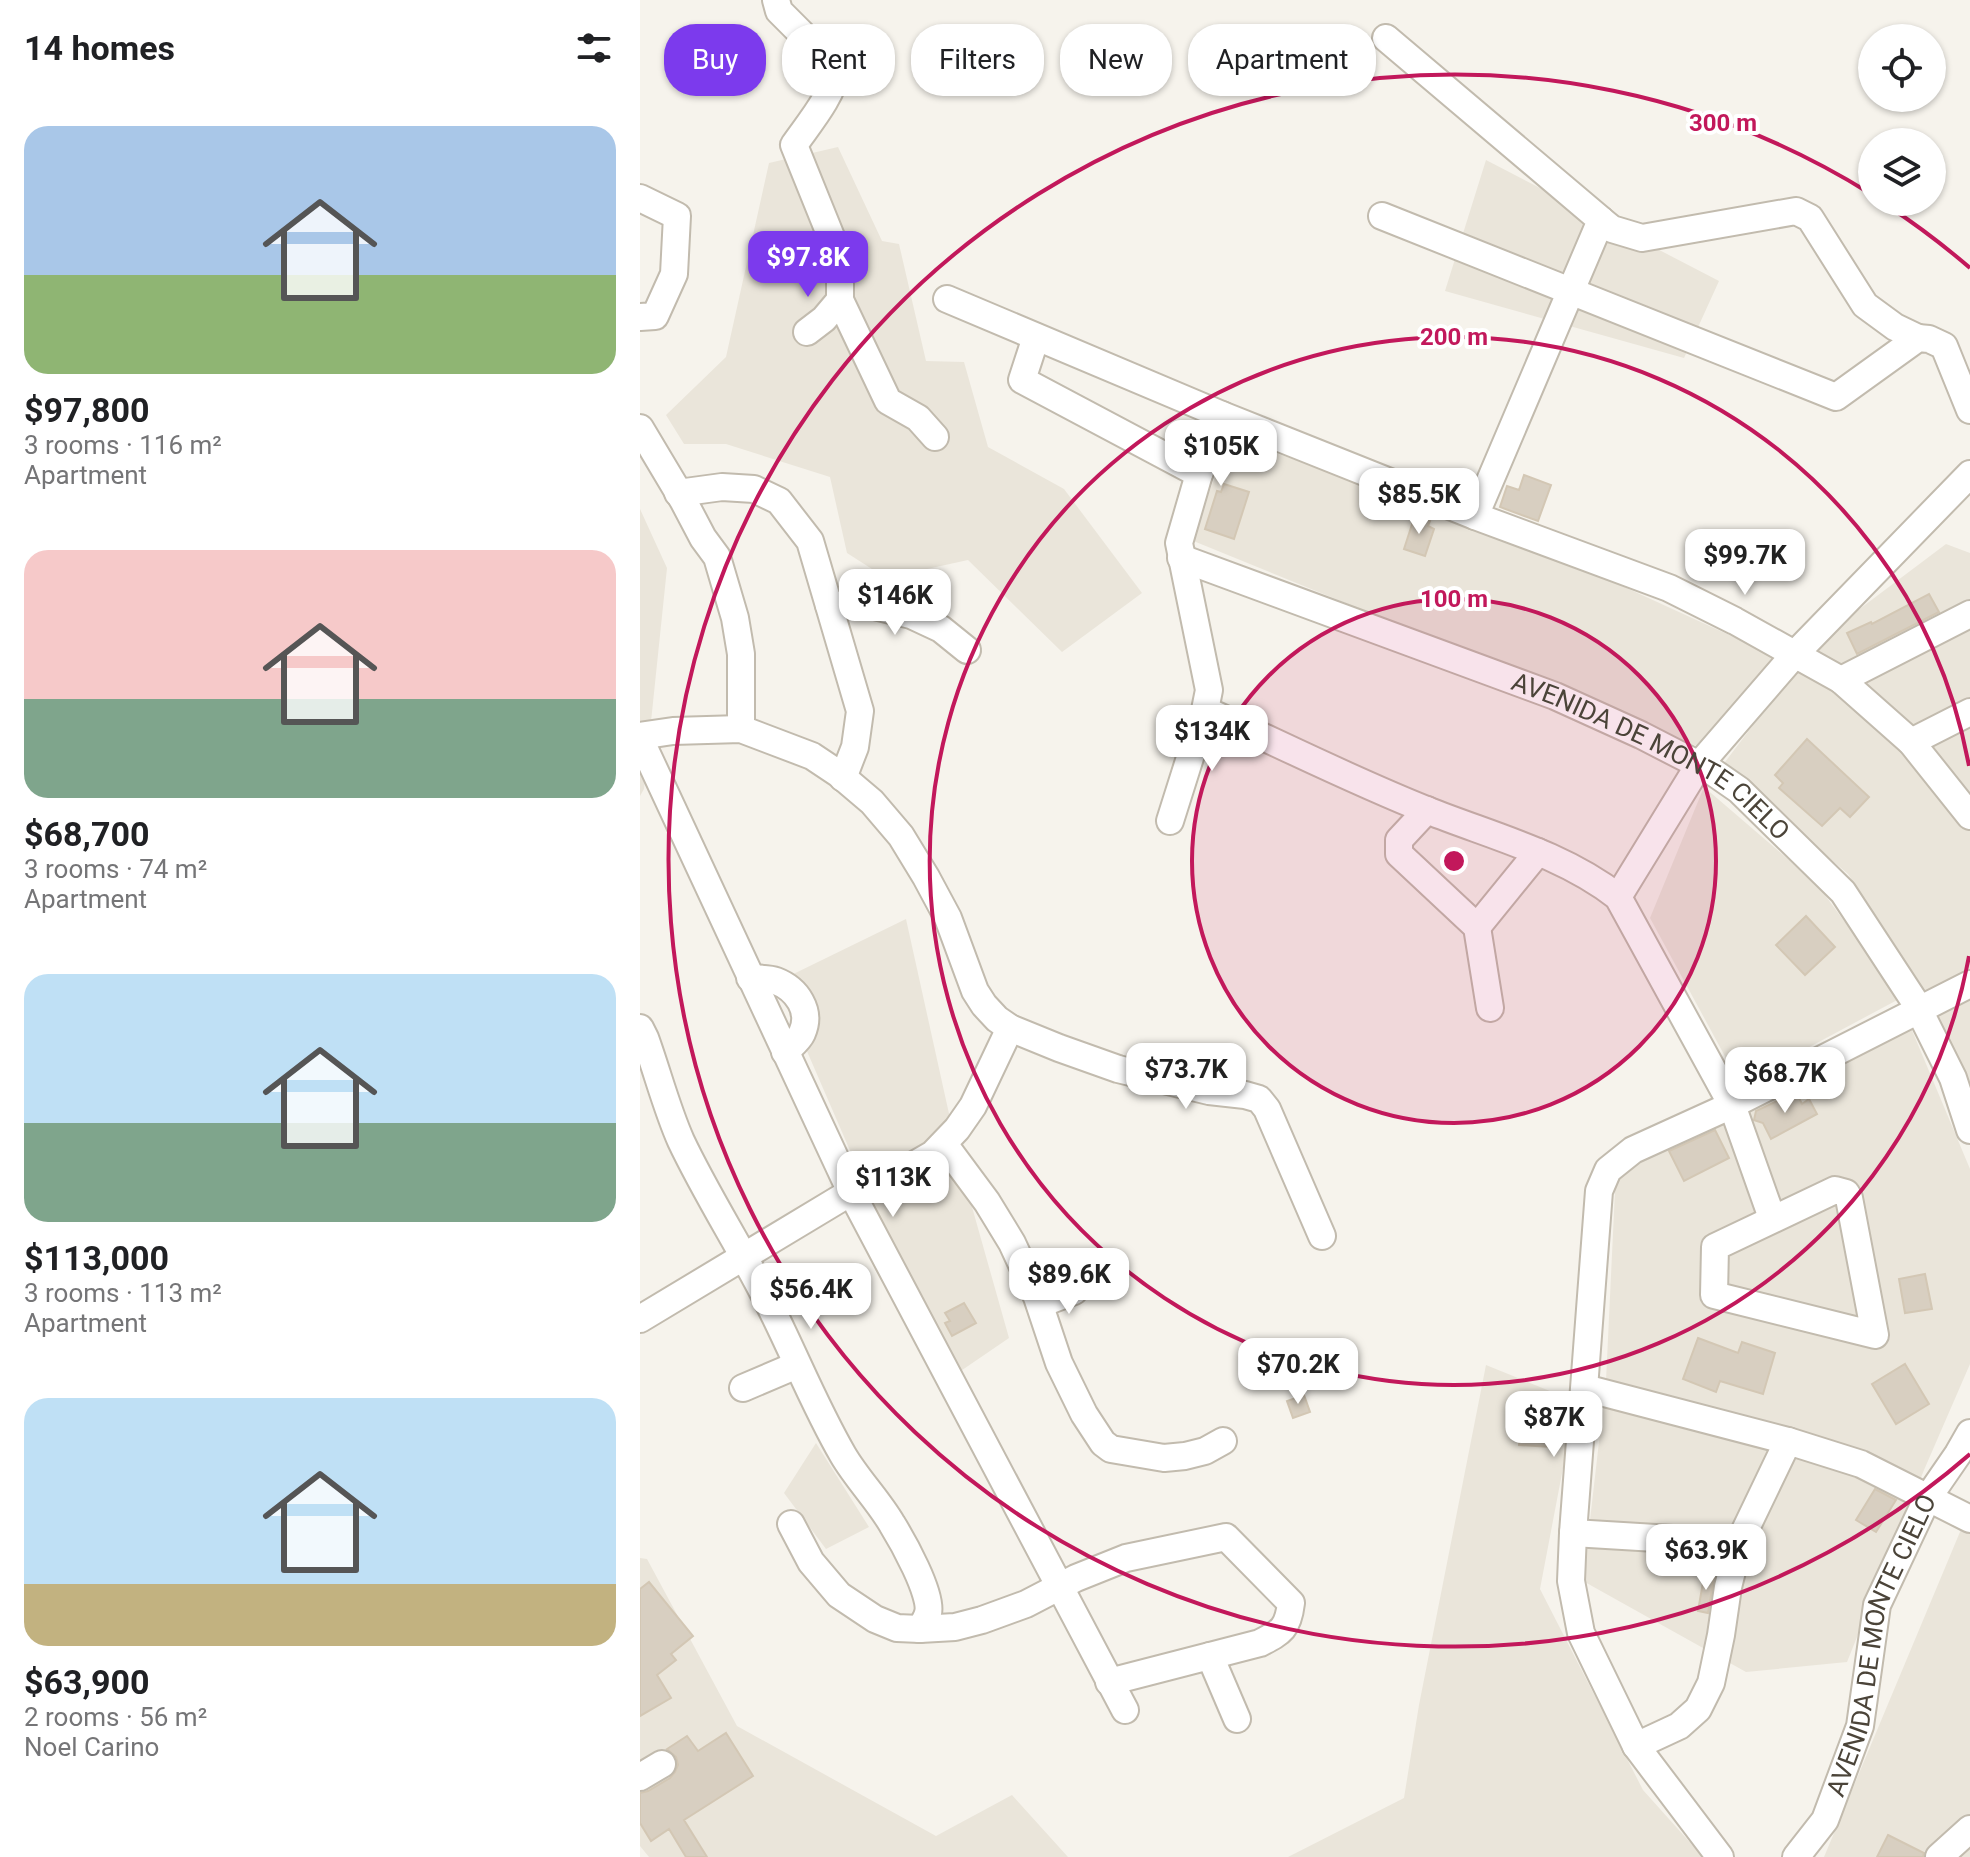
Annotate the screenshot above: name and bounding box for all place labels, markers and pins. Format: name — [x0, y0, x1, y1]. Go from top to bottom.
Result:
pin: $97.8K — [743, 231, 873, 299]
pin: $105K — [1165, 420, 1277, 488]
pin: $85.5K — [1354, 468, 1484, 536]
pin: $99.7K — [1680, 529, 1810, 597]
pin: $146K — [839, 569, 951, 637]
pin: $134K — [1156, 705, 1268, 773]
centre of rings — [1440, 847, 1468, 875]
pin: $73.7K — [1121, 1043, 1251, 1111]
pin: $68.7K — [1720, 1047, 1850, 1115]
pin: $113K — [837, 1151, 949, 1219]
pin: $89.6K — [1004, 1248, 1134, 1316]
pin: $56.4K — [746, 1263, 876, 1331]
pin: $70.2K — [1233, 1338, 1363, 1406]
pin: $87K — [1507, 1391, 1601, 1459]
pin: $63.9K — [1641, 1524, 1771, 1592]

